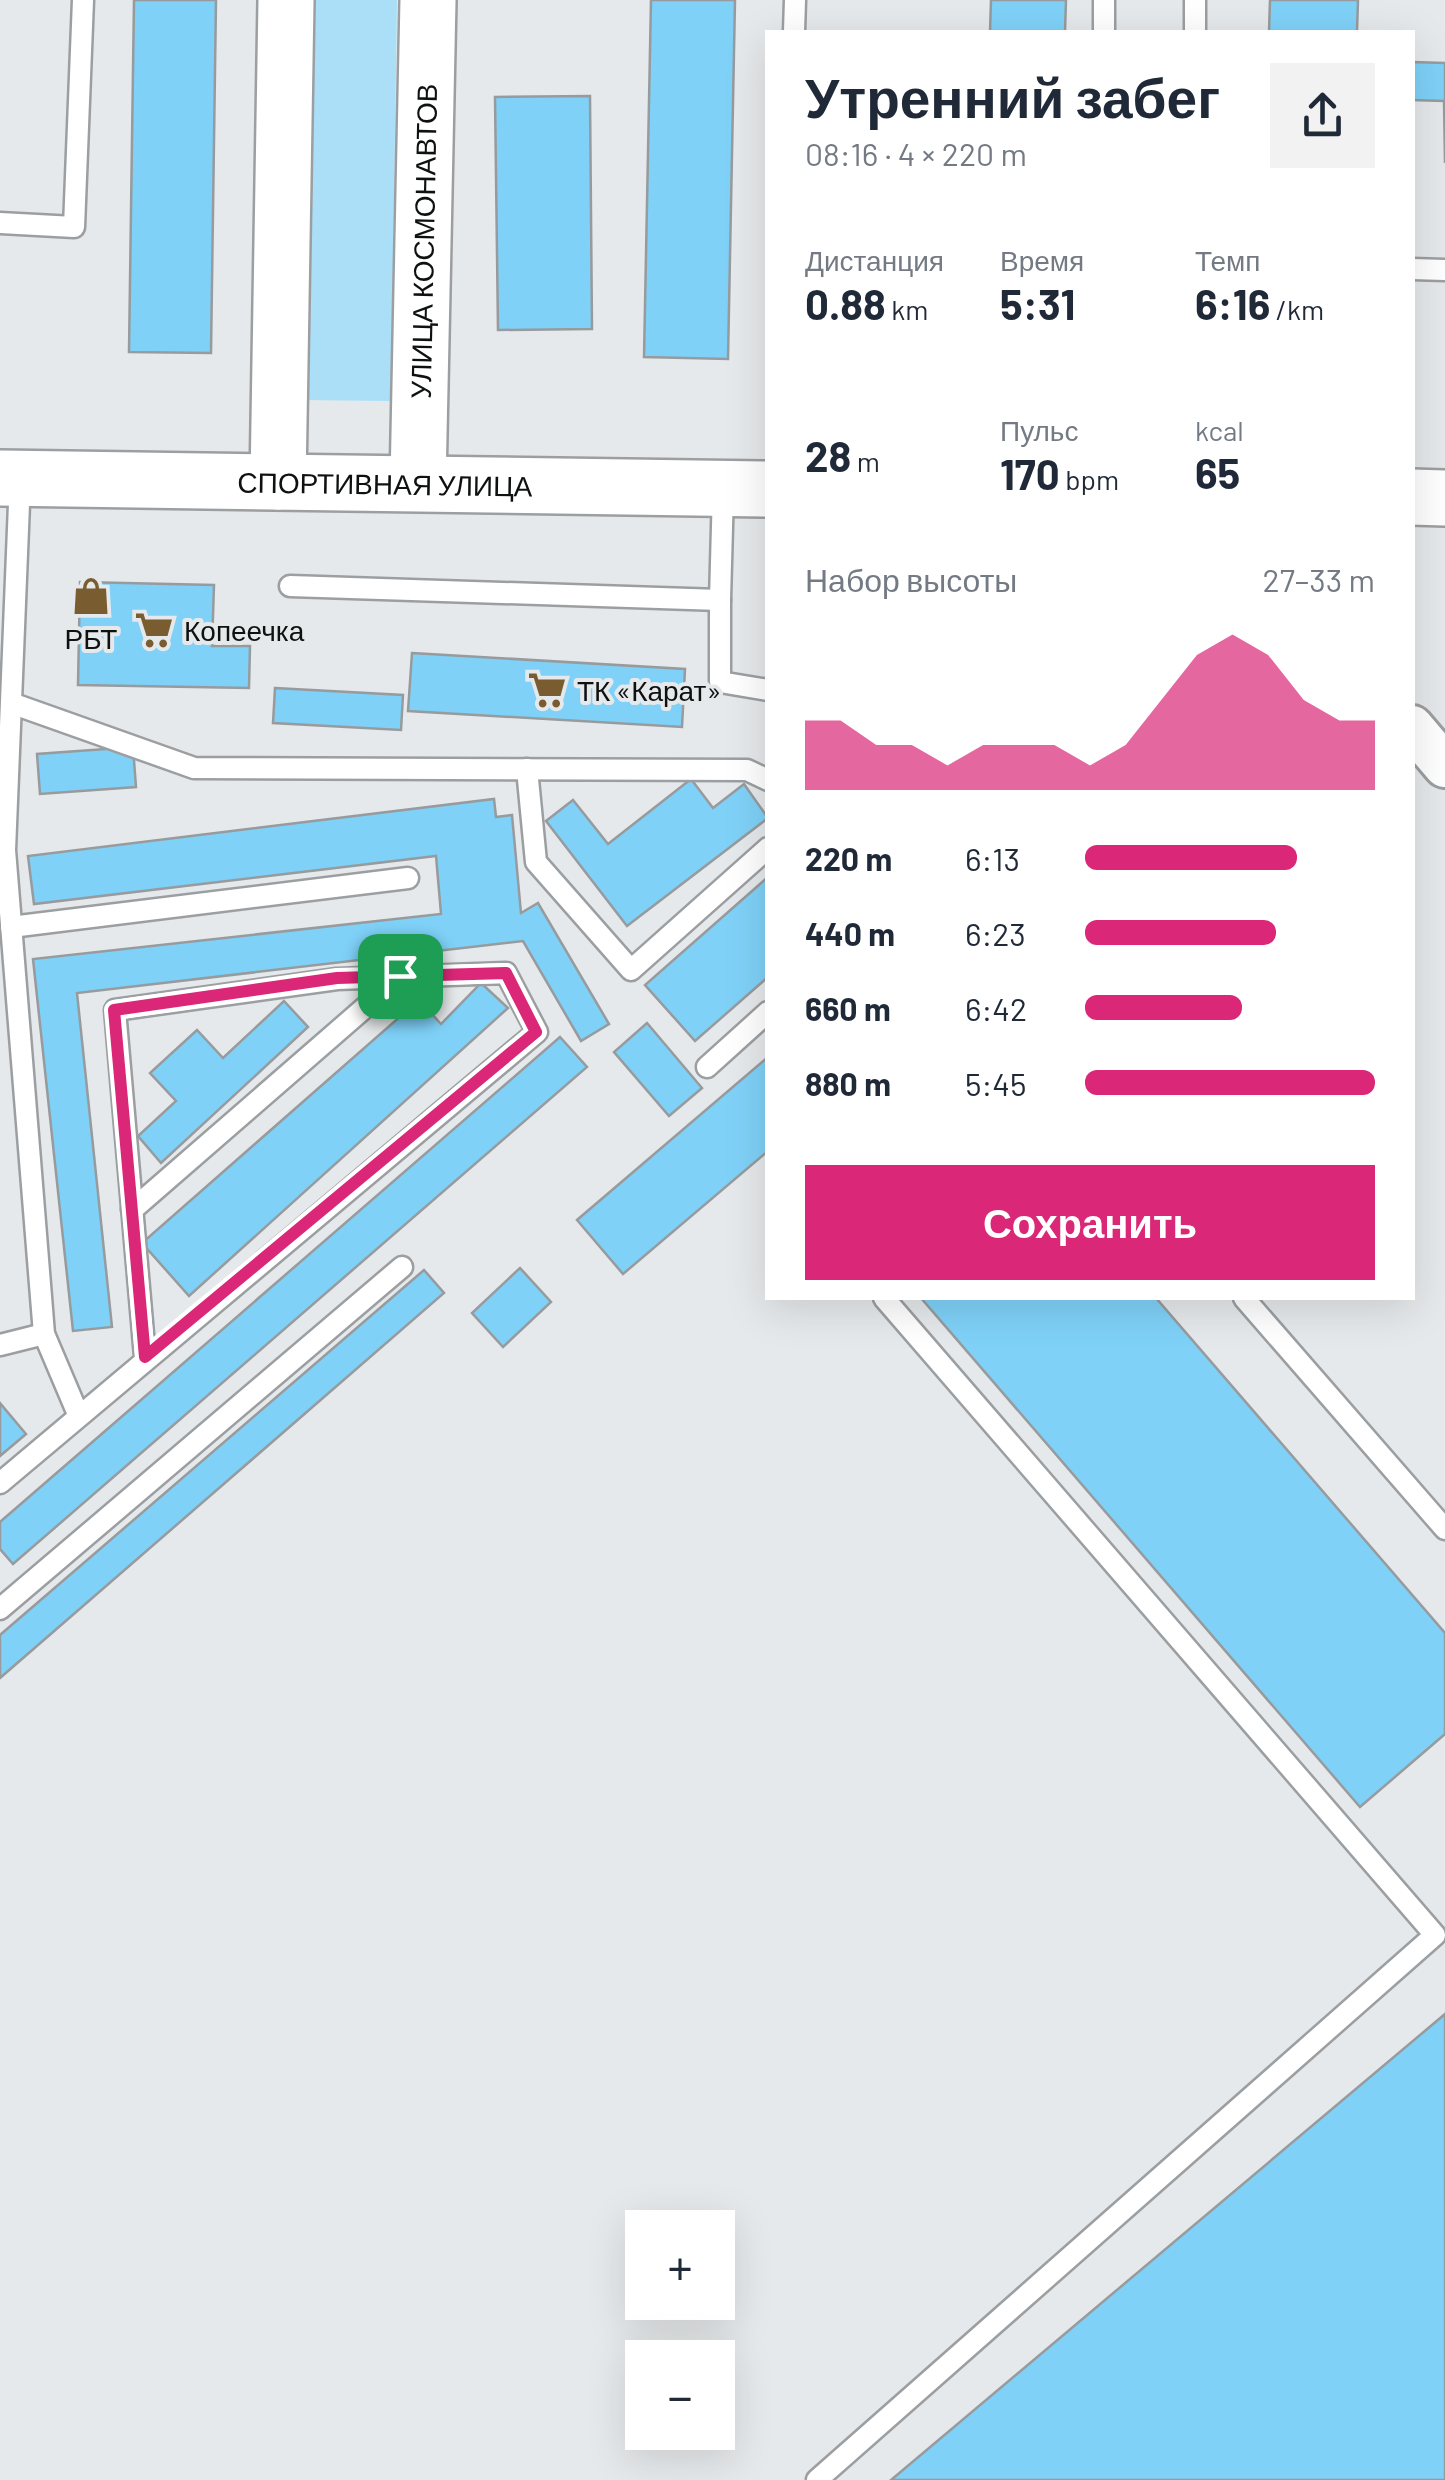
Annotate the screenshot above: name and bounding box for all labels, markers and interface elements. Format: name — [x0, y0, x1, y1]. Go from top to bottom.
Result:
text: Утренний забег — [805, 63, 1220, 129]
button: share — [1270, 63, 1375, 168]
street label: УЛИЦА КОСМОНАВТОВ — [403, 83, 443, 399]
text: 08:16 · 4 × 220 m — [805, 134, 1027, 172]
text: Дистанция — [805, 243, 944, 277]
text: Время — [1000, 243, 1084, 277]
text: Темп — [1195, 243, 1261, 277]
text: 0.88 — [805, 278, 886, 328]
text: 5:31 — [1000, 278, 1075, 328]
text: 6:16 — [1195, 278, 1270, 328]
text: km — [886, 292, 929, 326]
text: /km — [1270, 292, 1324, 326]
text: Пульс — [1000, 413, 1078, 447]
text: kcal — [1195, 413, 1244, 447]
text: 28 — [805, 430, 851, 480]
text: m — [851, 444, 880, 478]
text: 65 — [1195, 447, 1240, 497]
text: 170 — [1000, 448, 1060, 498]
text: bpm — [1060, 462, 1119, 496]
street label: СПОРТИВНАЯ УЛИЦА — [237, 464, 533, 503]
text: Набор высоты — [805, 560, 1017, 598]
text: 27–33 m — [1262, 560, 1375, 598]
shop icon: РБТ — [70, 575, 112, 617]
supermarket icon: Копеечка — [133, 609, 175, 651]
place label: Копеечка — [184, 613, 305, 647]
place label: РБТ — [65, 621, 117, 655]
supermarket icon: ТК «Карат» — [526, 669, 568, 711]
place label: ТК «Карат» — [577, 673, 722, 707]
text: 220 m — [805, 839, 892, 877]
text: 6:13 — [965, 839, 1020, 877]
text: 440 m — [805, 914, 895, 952]
text: 6:23 — [965, 914, 1026, 952]
pin — [358, 934, 443, 1019]
icon: arrive — [373, 949, 428, 1004]
text: 660 m — [805, 989, 891, 1027]
text: 6:42 — [965, 989, 1027, 1027]
text: 880 m — [805, 1064, 891, 1102]
text: 5:45 — [965, 1064, 1026, 1102]
button: Сохранить — [805, 1165, 1375, 1280]
map controls — [625, 2210, 735, 2450]
button: + — [625, 2210, 735, 2320]
button: − — [625, 2340, 735, 2450]

